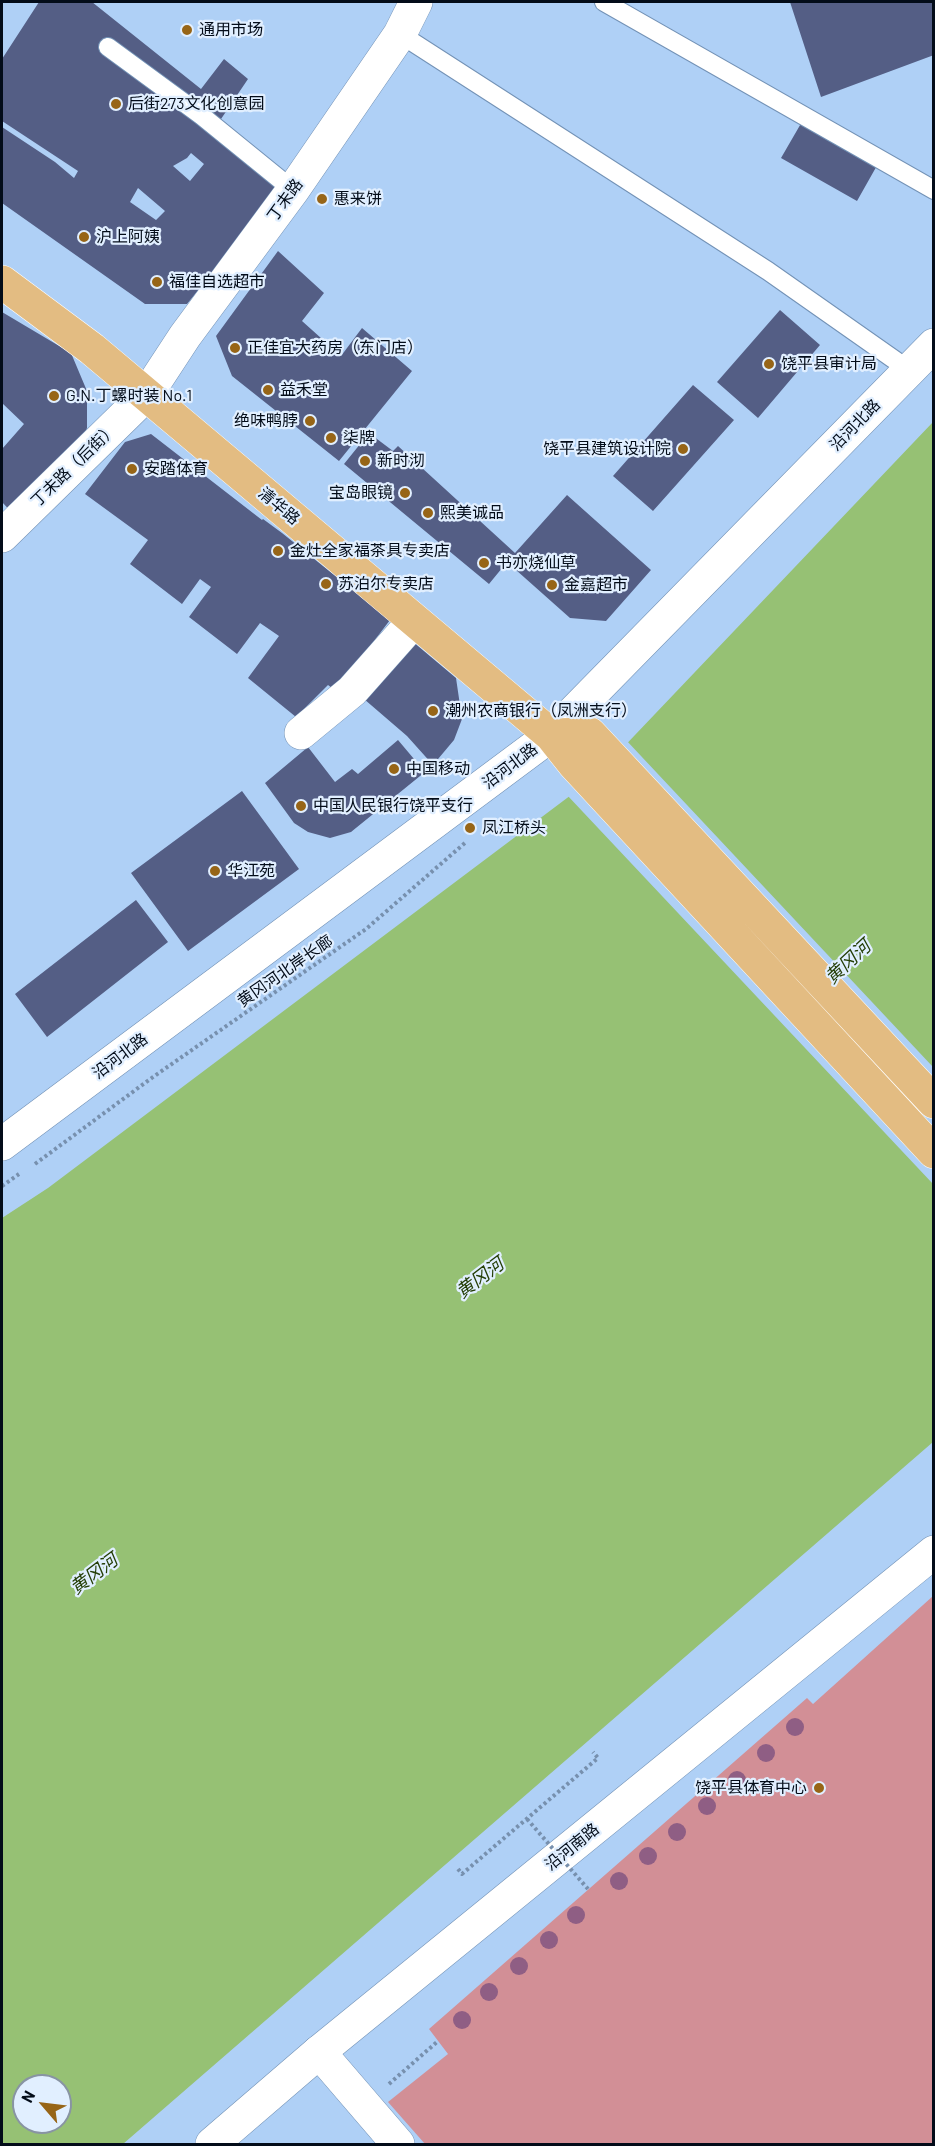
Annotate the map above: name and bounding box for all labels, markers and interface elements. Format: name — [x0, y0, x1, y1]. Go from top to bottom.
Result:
place label: 通用市场 — [199, 20, 263, 40]
marker: 通用市场 — [180, 23, 194, 37]
place label: 后街273文化创意园 — [128, 94, 264, 114]
marker: 后街273文化创意园 — [109, 97, 123, 111]
street label: 丁未路 — [263, 175, 307, 225]
place label: 惠来饼 — [334, 189, 382, 209]
marker: 惠来饼 — [315, 192, 329, 206]
place label: 沪上阿姨 — [96, 227, 160, 247]
marker: 沪上阿姨 — [77, 230, 91, 244]
place label: 福佳自选超市 — [169, 272, 265, 292]
marker: 福佳自选超市 — [150, 275, 164, 289]
place label: 正佳宜大药房（东门店） — [247, 338, 423, 358]
marker: 正佳宜大药房（东门店） — [228, 341, 242, 355]
place label: 饶平县审计局 — [781, 354, 877, 374]
marker: 饶平县审计局 — [762, 357, 776, 371]
place label: 益禾堂 — [280, 380, 328, 400]
marker: 益禾堂 — [261, 383, 275, 397]
place label: G.N.丁螺时装 No.1 — [66, 386, 192, 406]
marker: G.N.丁螺时装 No.1 — [47, 389, 61, 403]
street label: 沿河北路 — [826, 395, 884, 455]
place label: 绝味鸭脖 — [234, 411, 298, 431]
marker: 绝味鸭脖 — [303, 414, 317, 428]
street label: 丁未路（后街） — [27, 419, 121, 511]
place label: 柒牌 — [343, 428, 375, 448]
marker: 柒牌 — [324, 431, 338, 445]
place label: 饶平县建筑设计院 — [543, 439, 671, 459]
marker: 饶平县建筑设计院 — [676, 442, 690, 456]
place label: 新时沏 — [377, 451, 425, 471]
marker: 新时沏 — [358, 454, 372, 468]
place label: 安踏体育 — [144, 459, 208, 479]
marker: 安踏体育 — [125, 462, 139, 476]
street label: 清华路 — [254, 483, 304, 529]
place label: 宝岛眼镜 — [329, 483, 393, 503]
marker: 宝岛眼镜 — [398, 486, 412, 500]
place label: 熙美诚品 — [440, 503, 504, 523]
marker: 熙美诚品 — [421, 506, 435, 520]
place label: 金灶全家福茶具专卖店 — [290, 541, 450, 561]
marker: 金灶全家福茶具专卖店 — [271, 544, 285, 558]
place label: 书亦烧仙草 — [496, 553, 576, 573]
marker: 书亦烧仙草 — [477, 556, 491, 570]
place label: 苏泊尔专卖店 — [338, 574, 434, 594]
place label: 金嘉超市 — [564, 575, 628, 595]
marker: 苏泊尔专卖店 — [319, 577, 333, 591]
marker: 金嘉超市 — [545, 578, 559, 592]
place label: 潮州农商银行（凤洲支行） — [445, 701, 637, 721]
marker: 潮州农商银行（凤洲支行） — [426, 704, 440, 718]
street label: 沿河北路 — [479, 739, 541, 793]
place label: 中国移动 — [406, 759, 470, 779]
marker: 中国移动 — [387, 762, 401, 776]
place label: 中国人民银行饶平支行 — [313, 796, 473, 816]
marker: 中国人民银行饶平支行 — [294, 799, 308, 813]
place label: 凤江桥头 — [482, 818, 546, 838]
marker: 凤江桥头 — [463, 821, 477, 835]
place label: 华江苑 — [227, 861, 275, 881]
marker: 华江苑 — [208, 864, 222, 878]
street label: 黄冈河北岸长廊 — [234, 931, 336, 1011]
water label: 黄冈河 — [821, 936, 875, 988]
street label: 沿河北路 — [89, 1029, 151, 1083]
water label: 黄冈河 — [452, 1253, 508, 1303]
water label: 黄冈河 — [66, 1549, 122, 1599]
place label: 饶平县体育中心 — [695, 1778, 807, 1798]
marker: 饶平县体育中心 — [812, 1781, 826, 1795]
street label: 沿河南路 — [541, 1819, 603, 1875]
north arrow — [12, 2074, 72, 2134]
text: N — [17, 2087, 38, 2105]

